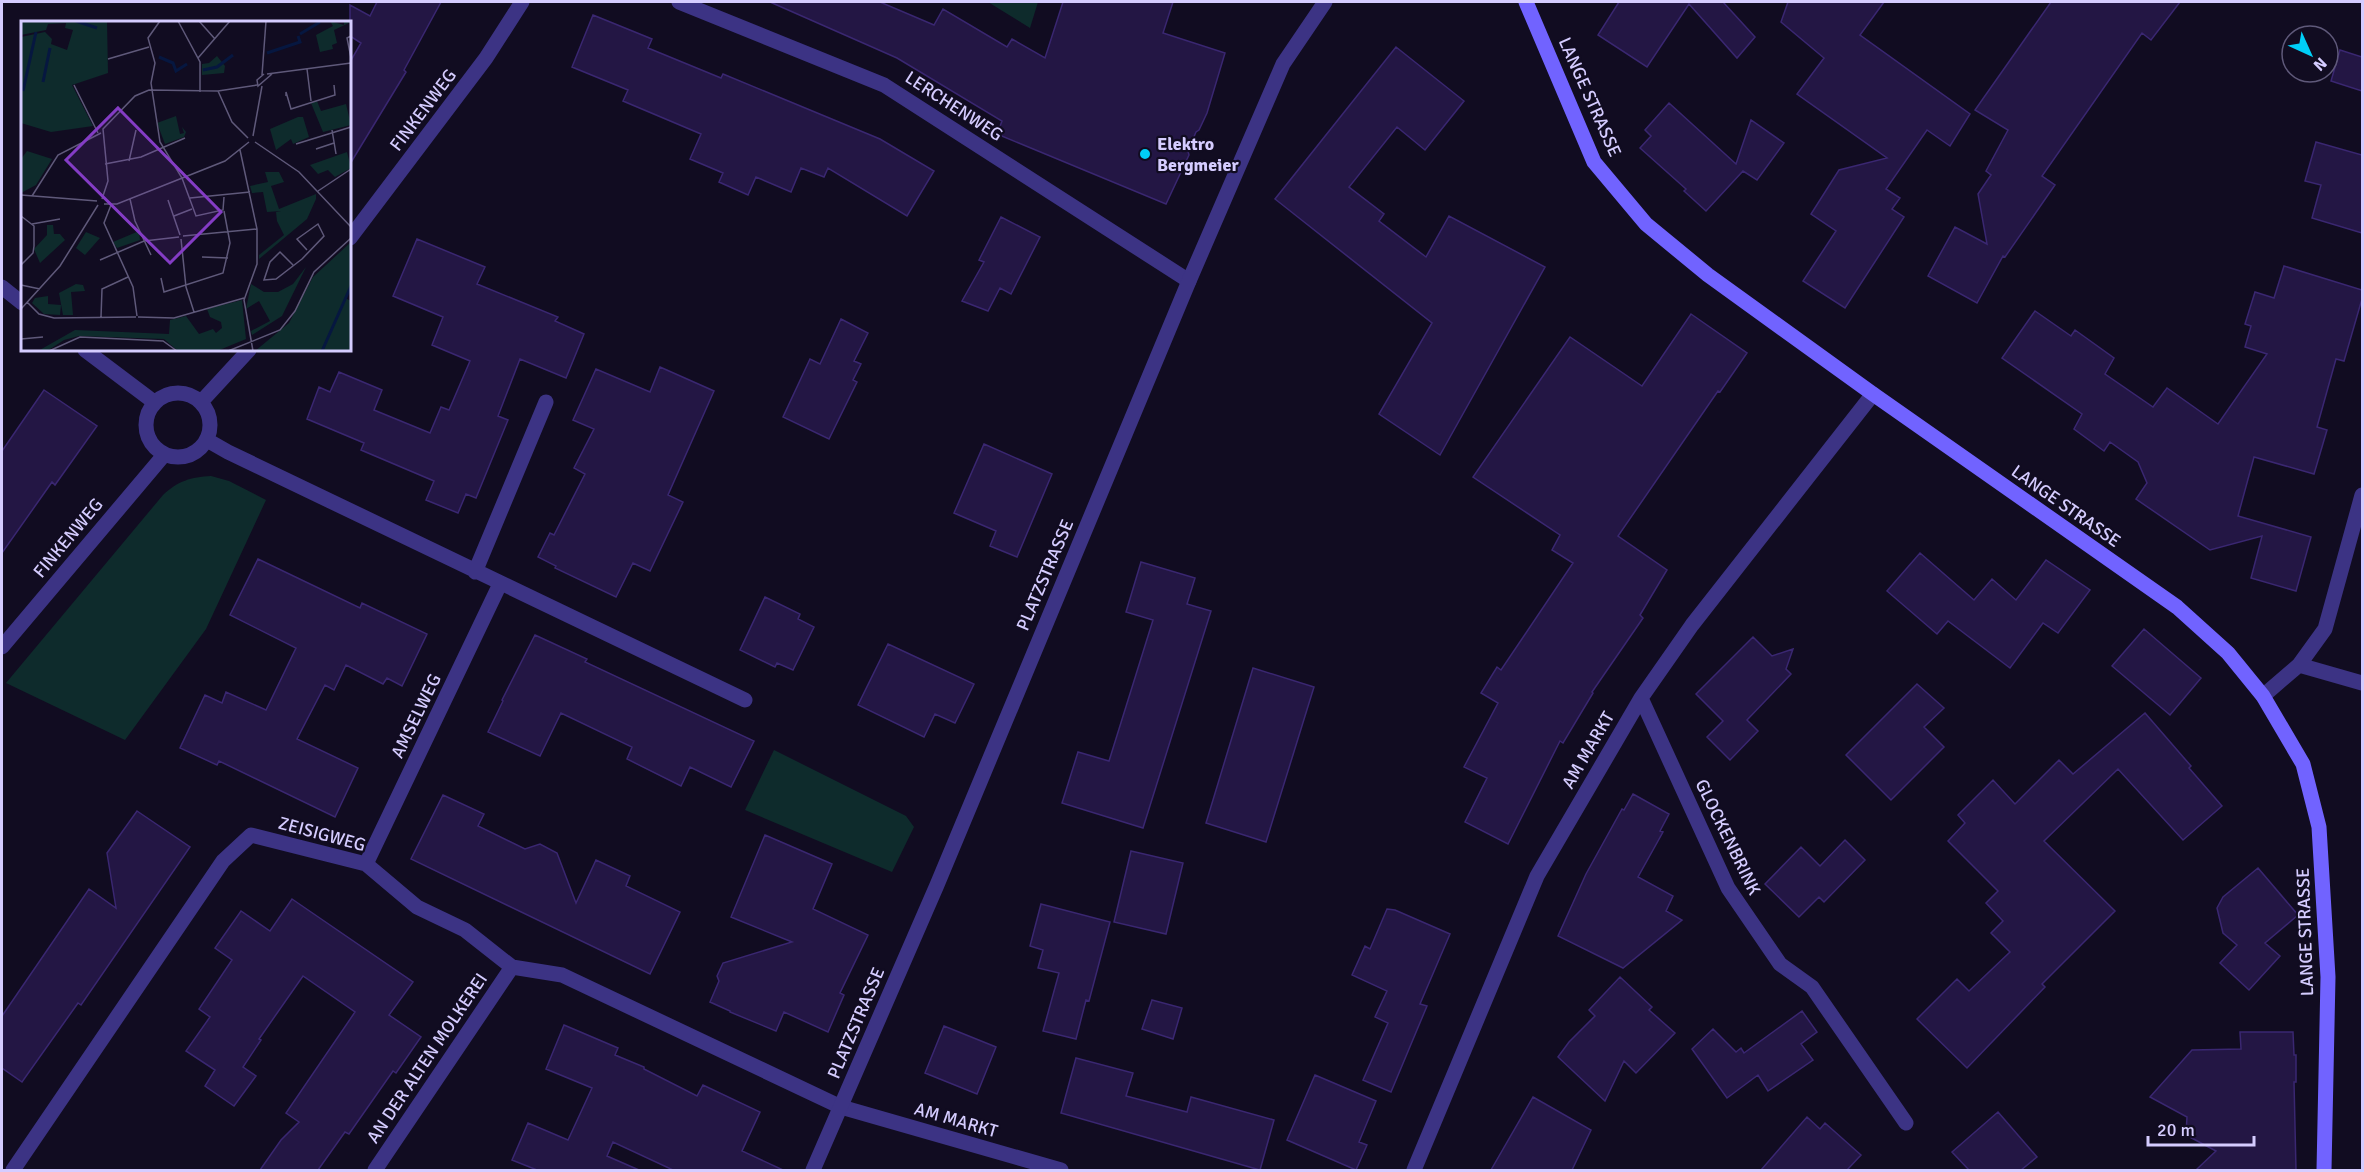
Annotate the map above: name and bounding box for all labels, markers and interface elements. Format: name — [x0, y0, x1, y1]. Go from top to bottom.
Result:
inset map — [21, 21, 351, 351]
north arrow — [2280, 24, 2340, 84]
street label: LANGE STRASSE — [1554, 34, 1626, 160]
text: N — [2309, 53, 2331, 75]
street label: FINKENWEG — [385, 65, 461, 155]
street label: LERCHENWEG — [901, 66, 1007, 146]
place label: Elektro Bergmeier — [1157, 133, 1239, 176]
marker: Elektro Bergmeier — [1138, 147, 1152, 161]
street label: LANGE STRASSE — [2007, 460, 2125, 552]
street label: FINKENWEG — [28, 494, 108, 582]
street label: PLATZSTRASSE — [1012, 516, 1078, 634]
street label: AMSELWEG — [386, 670, 446, 762]
street label: AM MARKT — [1557, 707, 1619, 793]
street label: GLOCKENBRINK — [1690, 775, 1766, 899]
street label: ZEISIGWEG — [276, 812, 368, 856]
street label: LANGE STRASSE — [2292, 867, 2318, 997]
street label: PLATZSTRASSE — [823, 964, 889, 1082]
street label: AN DER ALTEN MOLKEREI — [362, 969, 492, 1147]
street label: AM MARKT — [912, 1098, 1000, 1142]
scale bar — [2148, 1109, 2254, 1147]
text: 20 m — [2157, 1119, 2195, 1141]

